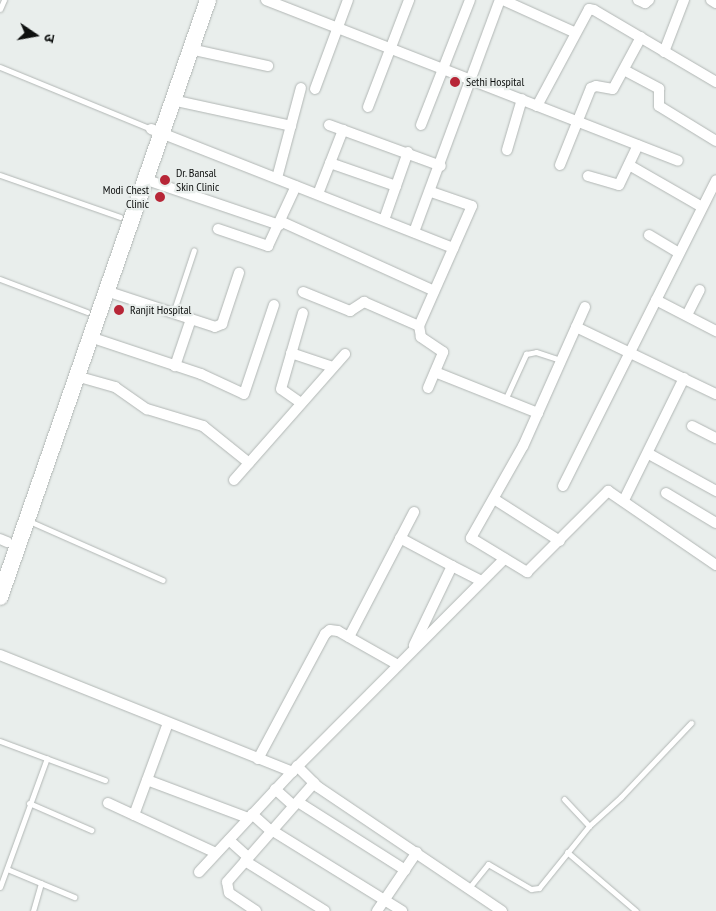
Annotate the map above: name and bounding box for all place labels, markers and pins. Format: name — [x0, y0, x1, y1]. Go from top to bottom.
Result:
marker: Sethi Hospital — [448, 75, 462, 89]
place label: Sethi Hospital — [466, 75, 524, 89]
place label: Dr. Bansal Skin Clinic — [176, 166, 219, 194]
marker: Dr. Bansal Skin Clinic — [158, 173, 172, 187]
place label: Modi Chest Clinic — [103, 183, 149, 211]
marker: Modi Chest Clinic — [153, 190, 167, 204]
marker: Ranjit Hospital — [112, 303, 126, 317]
place label: Ranjit Hospital — [130, 303, 191, 317]

